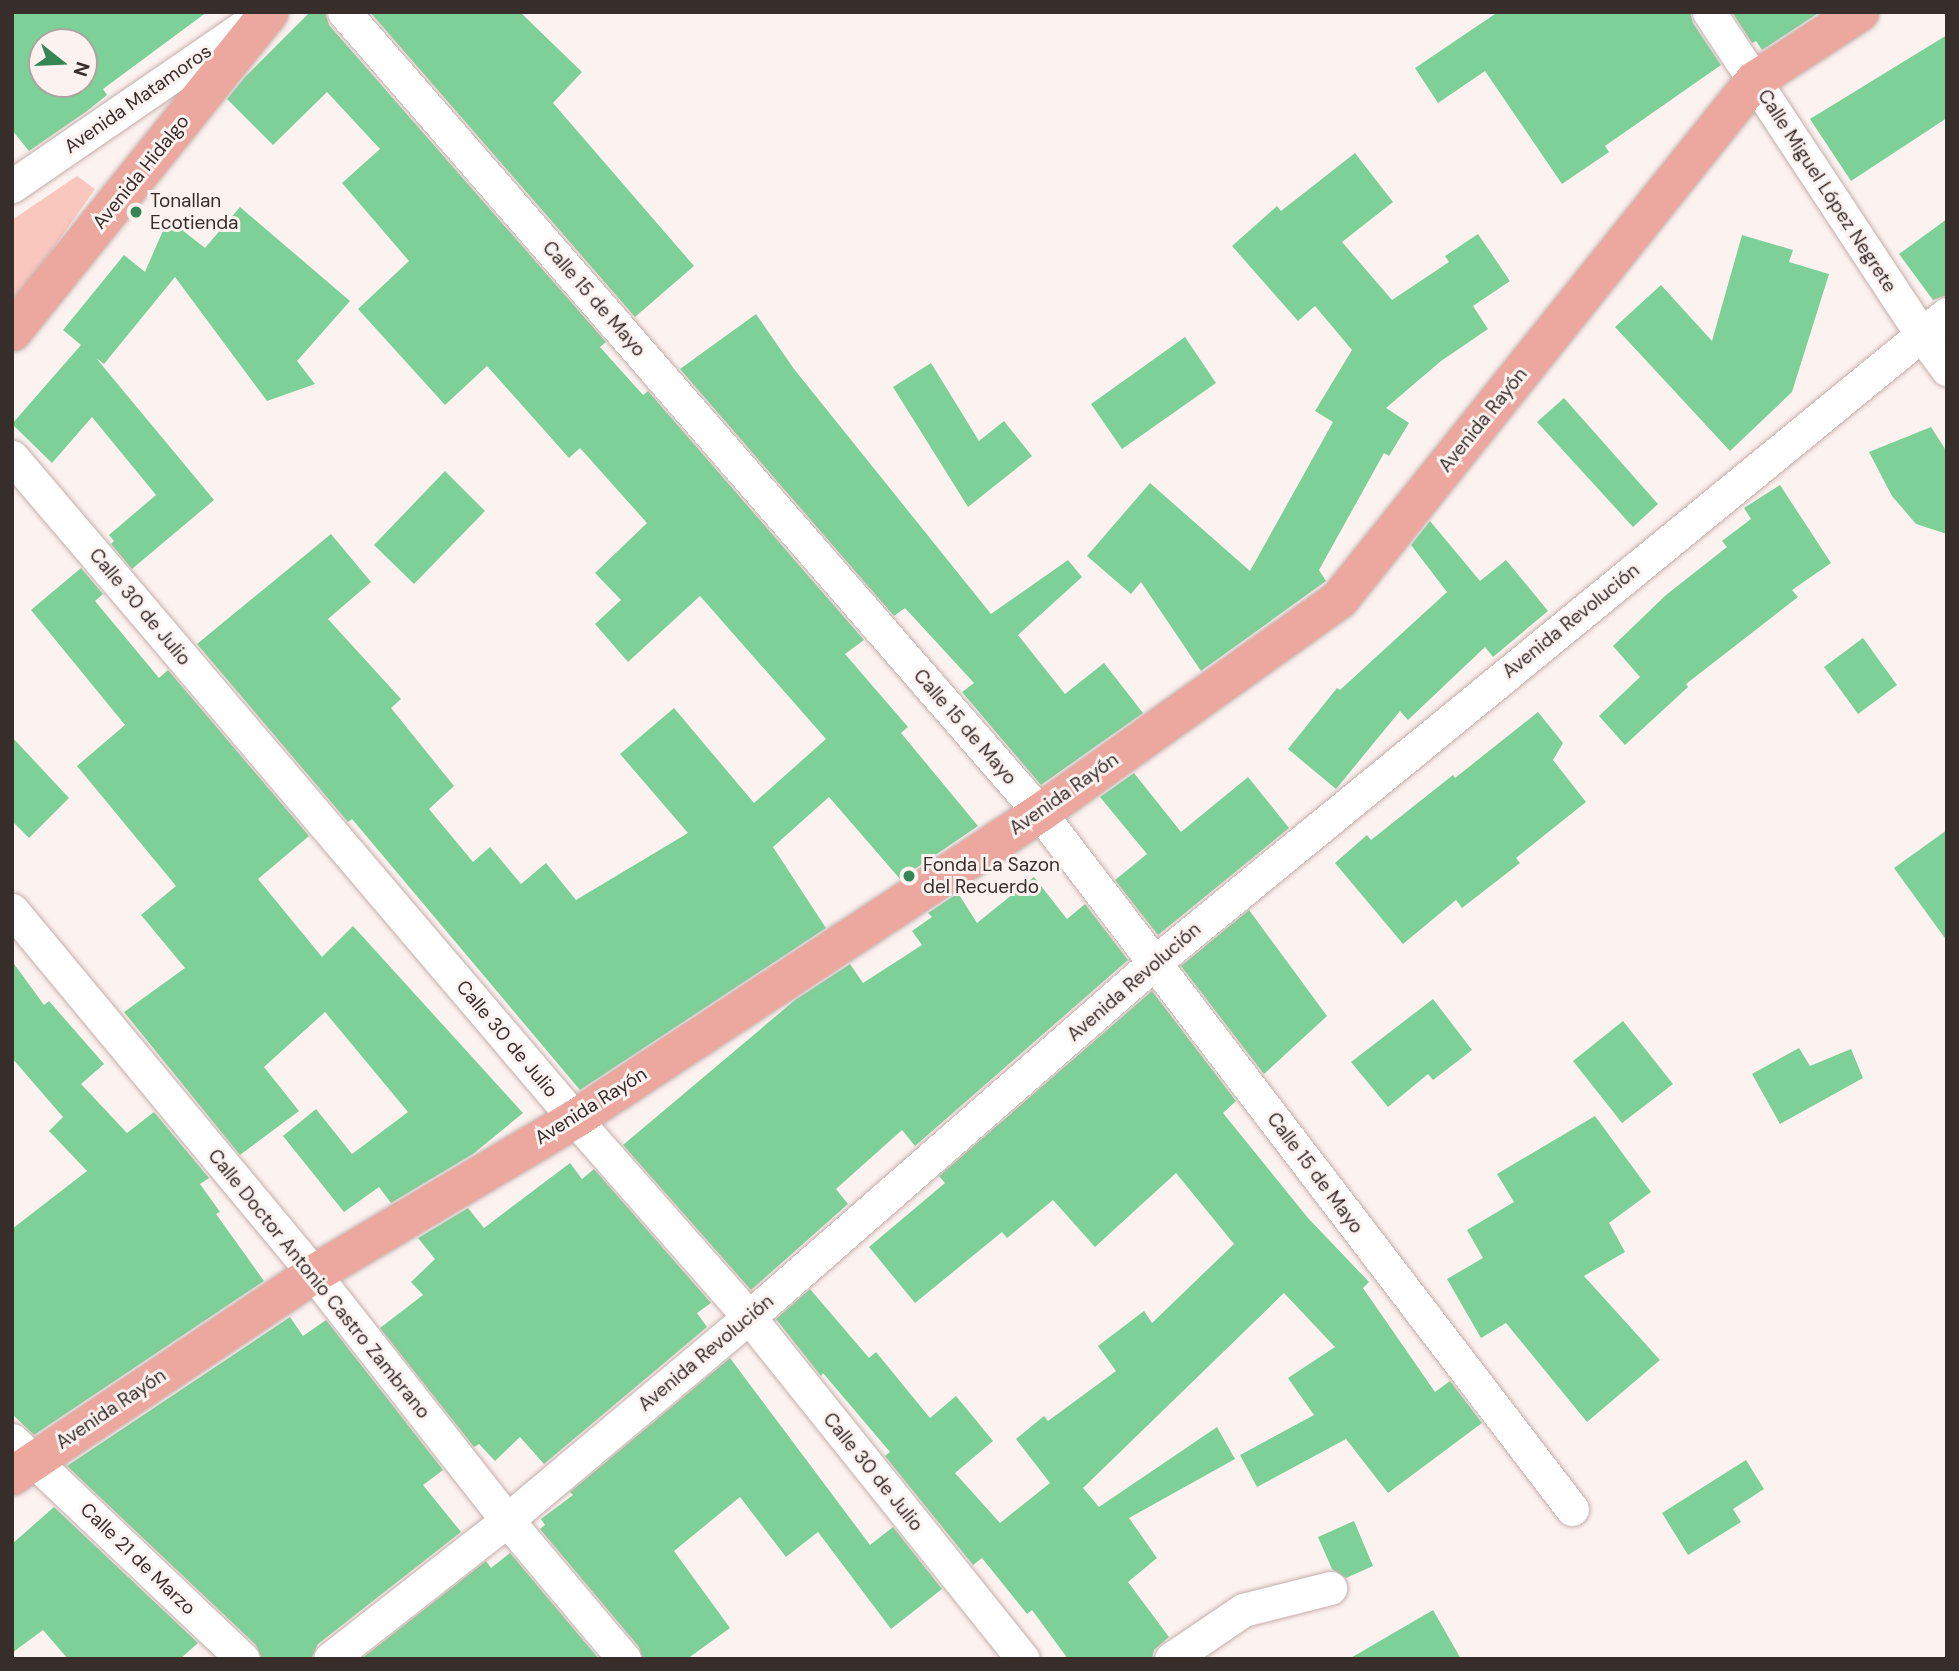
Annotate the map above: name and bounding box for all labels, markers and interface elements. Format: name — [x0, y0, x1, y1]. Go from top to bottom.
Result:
north arrow — [28, 28, 98, 98]
street label: Avenida Matamoros — [60, 40, 216, 158]
text: N — [68, 59, 96, 79]
street label: Calle Miguel López Negrete — [1753, 85, 1901, 297]
street label: Avenida Hidalgo — [88, 110, 194, 234]
place label: Tonallan Ecotienda — [150, 190, 238, 234]
marker: Tonallan Ecotienda — [128, 204, 144, 220]
street label: Calle 15 de Mayo — [538, 237, 650, 361]
street label: Avenida Rayón — [1434, 363, 1532, 477]
street label: Calle 30 de Julio — [84, 544, 196, 670]
street label: Avenida Revolución — [1498, 559, 1644, 683]
street label: Calle 15 de Mayo — [909, 665, 1021, 789]
street label: Avenida Rayón — [1005, 748, 1123, 840]
place label: Fonda La Sazon del Recuerdo — [923, 854, 1060, 898]
marker: Fonda La Sazon del Recuerdo — [901, 868, 917, 884]
street label: Avenida Revolución — [1063, 918, 1205, 1046]
street label: Calle 30 de Julio — [451, 976, 563, 1102]
street label: Avenida Rayón — [531, 1063, 651, 1149]
street label: Calle 15 de Mayo — [1262, 1108, 1368, 1238]
street label: Calle Doctor Antonio Castro Zambrano — [203, 1145, 435, 1423]
street label: Avenida Revolución — [634, 1290, 778, 1416]
street label: Avenida Rayón — [52, 1364, 170, 1454]
street label: Calle 30 de Julio — [818, 1408, 928, 1536]
street label: Calle 21 de Marzo — [76, 1498, 200, 1620]

